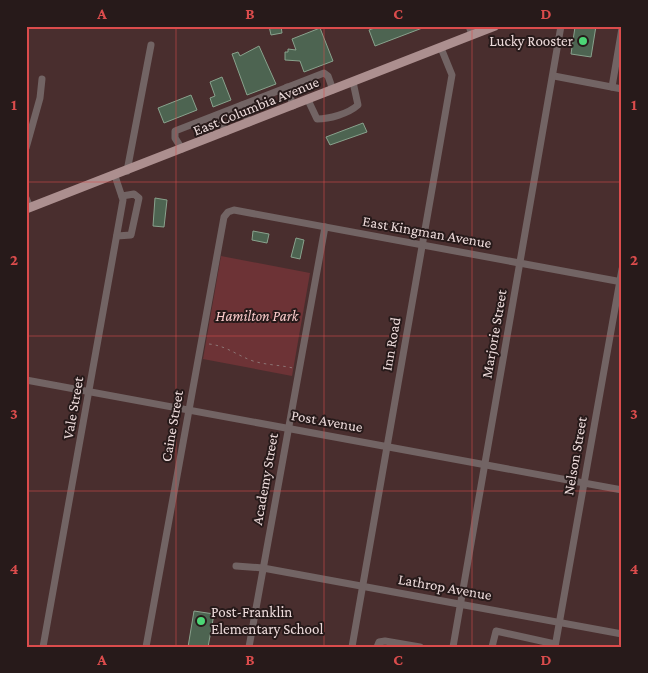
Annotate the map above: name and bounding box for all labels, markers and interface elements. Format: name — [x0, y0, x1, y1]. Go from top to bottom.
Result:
text: A — [96, 5, 107, 22]
text: B — [245, 5, 255, 22]
text: C — [393, 5, 403, 22]
text: D — [540, 5, 552, 22]
place label: Lucky Rooster — [489, 33, 574, 50]
marker: Lucky Rooster — [577, 35, 589, 47]
street label: East Columbia Avenue — [191, 73, 322, 139]
text: 1 — [11, 96, 17, 113]
text: 1 — [631, 96, 637, 113]
street label: East Kingman Avenue — [361, 213, 493, 252]
text: 2 — [10, 251, 18, 268]
text: 2 — [630, 251, 638, 268]
street label: Marjorie Street — [478, 287, 511, 380]
park label: Hamilton Park — [216, 308, 300, 324]
street label: Inn Road — [378, 316, 404, 372]
street label: Vale Street — [60, 374, 87, 441]
street label: Caine Street — [158, 388, 186, 463]
text: 3 — [10, 405, 18, 422]
text: 3 — [630, 405, 638, 422]
street label: Post Avenue — [290, 407, 364, 435]
street label: Nelson Street — [560, 414, 590, 497]
street label: Academy Street — [249, 431, 282, 526]
text: 4 — [10, 560, 19, 577]
text: 4 — [630, 560, 639, 577]
street label: Lathrop Avenue — [397, 571, 493, 604]
place label: Post-Franklin Elementary School — [211, 604, 323, 638]
marker: Post-Franklin Elementary School — [195, 615, 207, 627]
text: A — [96, 651, 107, 668]
text: B — [245, 651, 255, 668]
text: C — [393, 651, 403, 668]
text: D — [540, 651, 552, 668]

